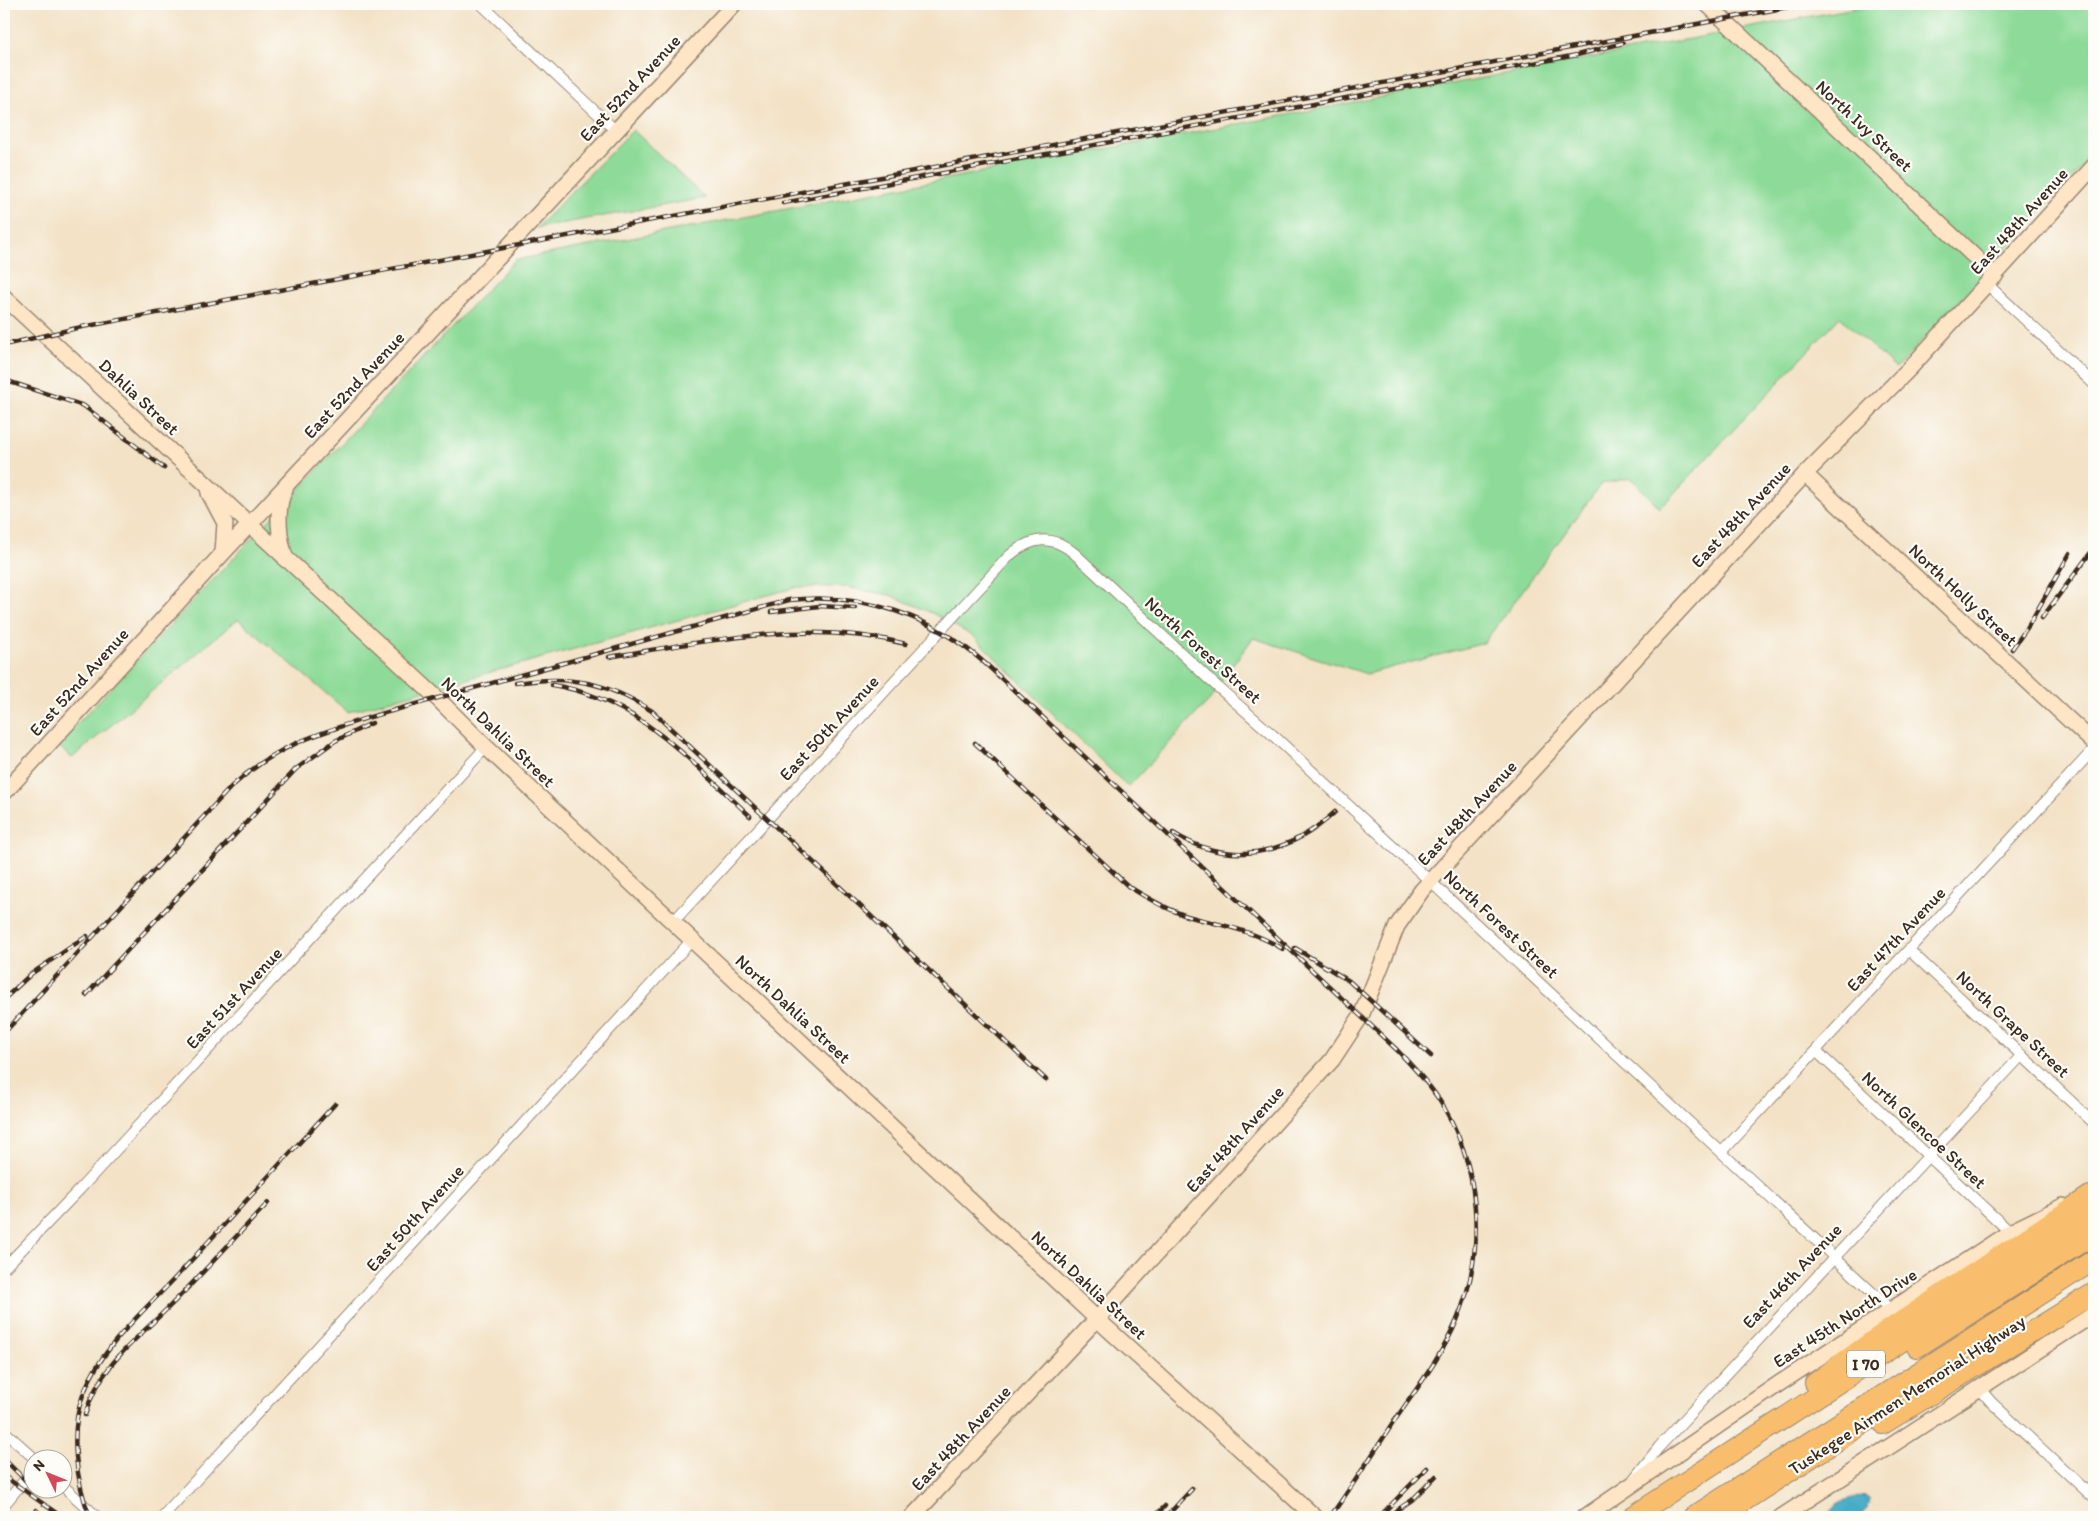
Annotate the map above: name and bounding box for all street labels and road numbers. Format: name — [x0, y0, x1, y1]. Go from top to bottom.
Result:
street label: East 52nd Avenue — [575, 30, 685, 146]
street label: North Ivy Street — [1811, 76, 1917, 177]
street label: East 48th Avenue — [1965, 163, 2073, 279]
street label: East 52nd Avenue — [299, 327, 409, 443]
street label: Dahlia Street — [94, 354, 184, 440]
street label: East 48th Avenue — [1686, 458, 1796, 572]
street label: North Holly Street — [1904, 539, 2022, 651]
street label: North Forest Street — [1140, 592, 1266, 708]
street label: East 52nd Avenue — [25, 623, 133, 741]
street label: East 50th Avenue — [774, 671, 884, 785]
street label: North Dahlia Street — [436, 672, 560, 792]
street label: East 48th Avenue — [1412, 756, 1522, 870]
street label: North Forest Street — [1439, 865, 1563, 983]
street label: East 47th Avenue — [1842, 882, 1950, 996]
street label: East 51st Avenue — [181, 942, 287, 1054]
street label: North Dahlia Street — [731, 950, 856, 1068]
street label: North Grape Street — [1952, 966, 2075, 1082]
street label: North Glencoe Street — [1857, 1067, 1991, 1194]
street label: East 48th Avenue — [1181, 1081, 1289, 1197]
street label: East 50th Avenue — [361, 1160, 469, 1276]
street label: East 46th Avenue — [1738, 1219, 1846, 1333]
street label: North Dahlia Street — [1027, 1226, 1152, 1344]
street label: East 45th North Drive — [1769, 1263, 1921, 1373]
street label: Tuskegee Airmen Memorial Highway — [1784, 1310, 2030, 1480]
road number: I 70 — [1847, 1350, 1885, 1378]
street label: East 48th Avenue — [906, 1381, 1016, 1495]

